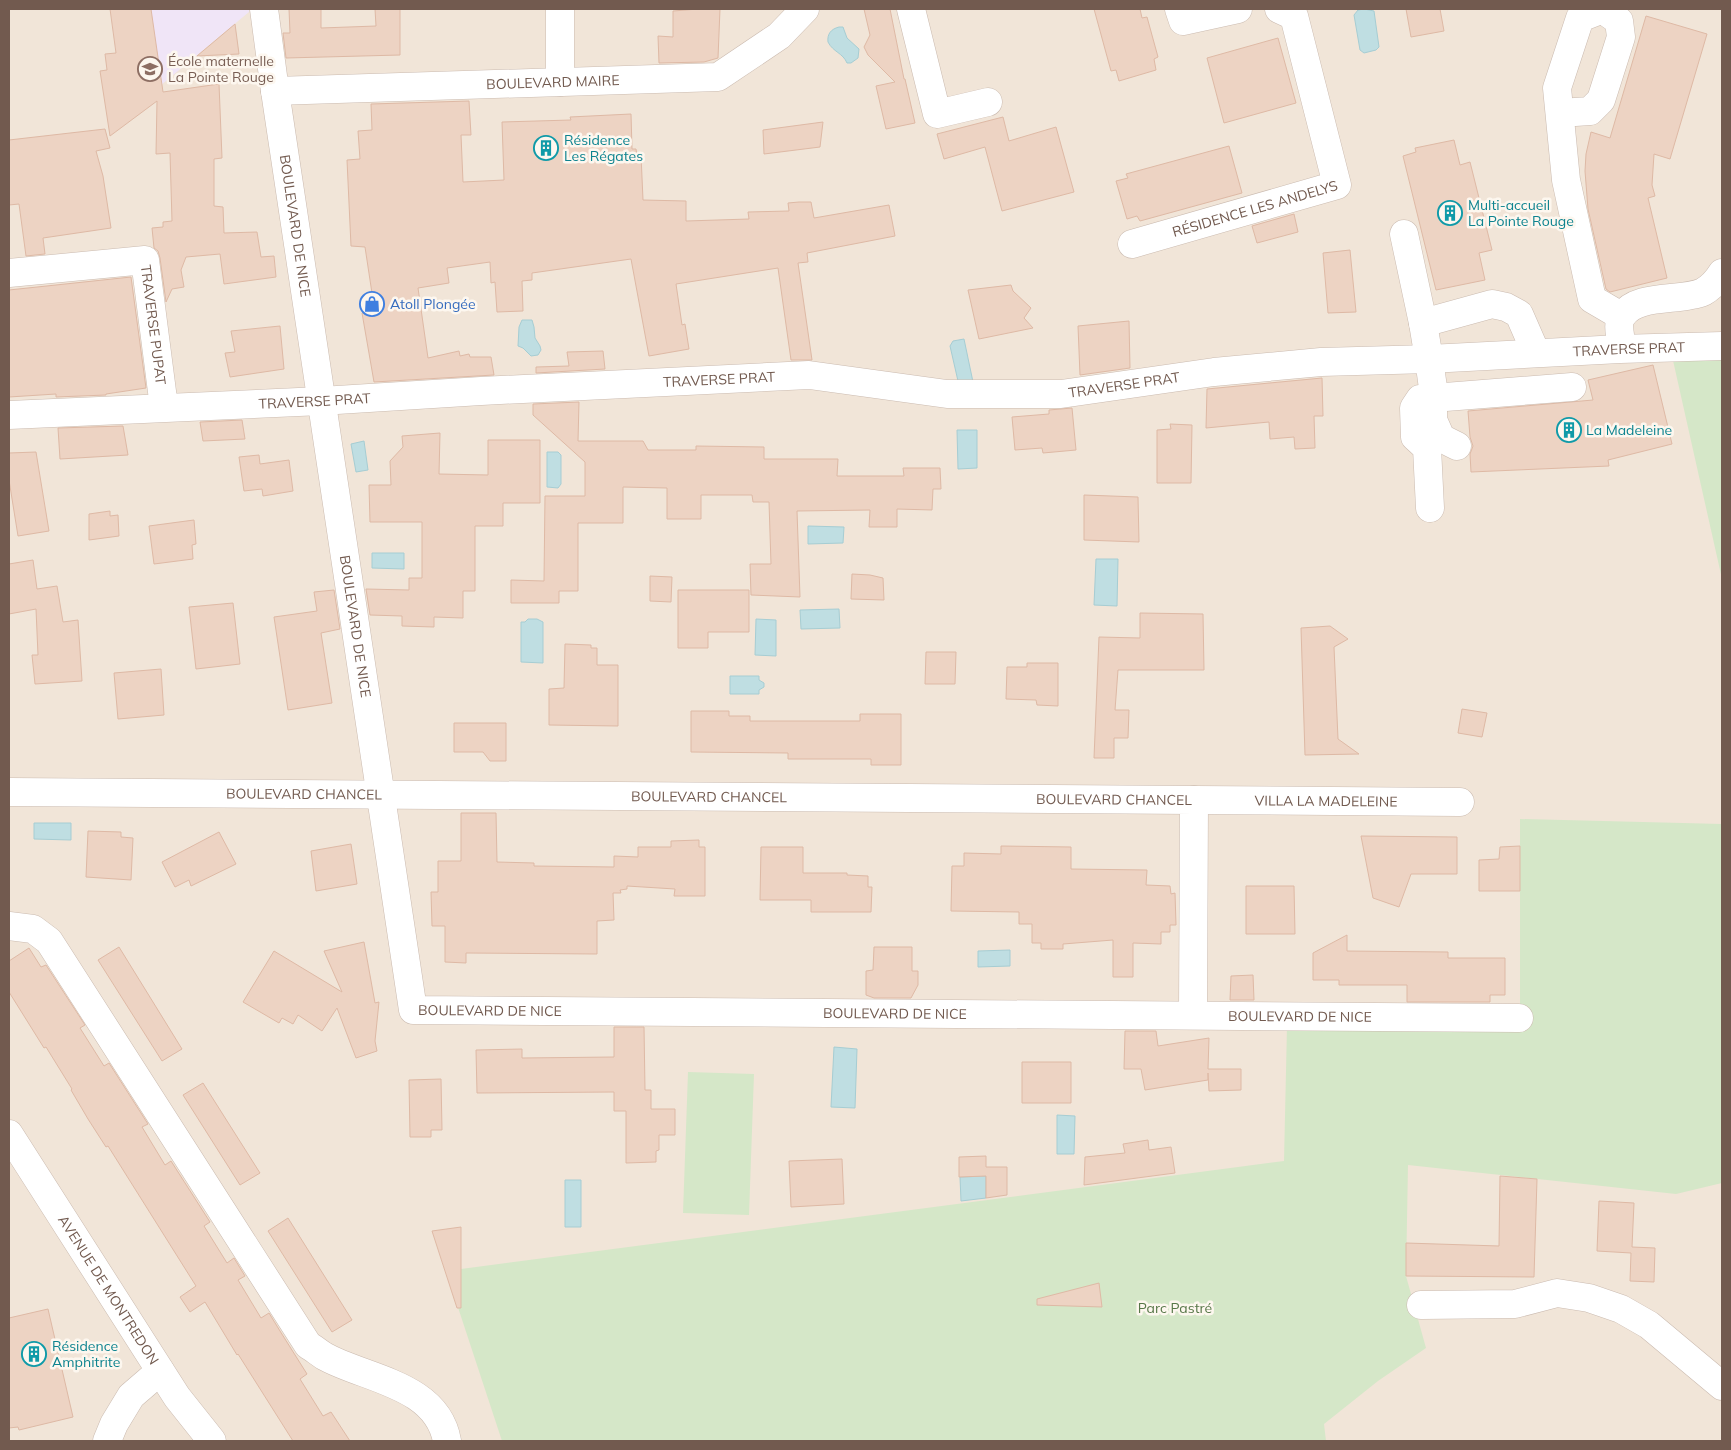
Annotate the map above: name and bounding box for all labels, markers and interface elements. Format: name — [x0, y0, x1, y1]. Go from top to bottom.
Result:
place label: École maternelle La Pointe Rouge — [168, 52, 274, 86]
school or university icon: École maternelle La Pointe Rouge — [137, 56, 163, 82]
street label: BOULEVARD MAIRE — [486, 71, 620, 93]
place label: Résidence Les Régates — [564, 131, 643, 165]
building icon: Résidence Les Régates — [533, 135, 559, 161]
street label: BOULEVARD DE NICE — [276, 153, 315, 298]
street label: RÉSIDENCE LES ANDELYS — [1170, 176, 1340, 241]
place label: Multi-accueil La Pointe Rouge — [1468, 196, 1574, 230]
building icon: Multi-accueil La Pointe Rouge — [1437, 200, 1463, 226]
street label: TRAVERSE PUPAT — [137, 264, 170, 387]
shop icon: Atoll Plongée — [359, 291, 385, 317]
place label: Atoll Plongée — [390, 295, 476, 313]
street label: TRAVERSE PRAT — [1572, 338, 1686, 360]
street label: TRAVERSE PRAT — [663, 368, 776, 391]
street label: TRAVERSE PRAT — [1067, 368, 1181, 402]
street label: TRAVERSE PRAT — [258, 389, 372, 413]
building icon: La Madeleine — [1556, 417, 1582, 443]
place label: La Madeleine — [1586, 421, 1672, 439]
street label: BOULEVARD DE NICE — [336, 554, 375, 699]
street label: BOULEVARD CHANCEL — [226, 784, 382, 804]
street label: BOULEVARD CHANCEL — [631, 787, 787, 806]
street label: BOULEVARD CHANCEL — [1036, 790, 1192, 809]
street label: VILLA LA MADELEINE — [1254, 791, 1398, 811]
street label: BOULEVARD DE NICE — [418, 1001, 562, 1020]
street label: BOULEVARD DE NICE — [823, 1004, 967, 1023]
street label: BOULEVARD DE NICE — [1228, 1007, 1372, 1026]
street label: AVENUE DE MONTREDON — [54, 1212, 163, 1368]
park label: Parc Pastré — [1138, 1299, 1212, 1317]
place label: Résidence Amphitrite — [52, 1337, 120, 1371]
building icon: Résidence Amphitrite — [21, 1341, 47, 1367]

